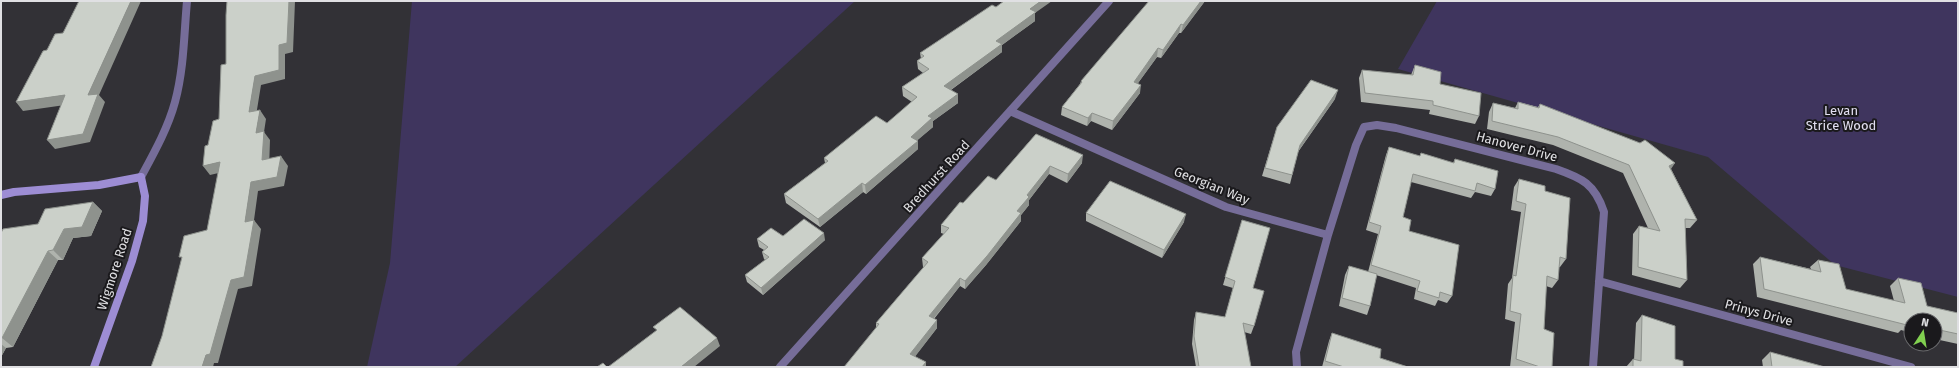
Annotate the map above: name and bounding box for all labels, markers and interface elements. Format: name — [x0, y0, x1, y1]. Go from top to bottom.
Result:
park label: Levan Strice Wood — [1806, 103, 1876, 133]
street label: Hanover Drive — [1475, 128, 1559, 165]
street label: Bredhurst Road — [900, 137, 973, 215]
street label: Georgian Way — [1172, 164, 1252, 208]
street label: Wigmore Road — [94, 226, 135, 312]
street label: Prinys Drive — [1723, 296, 1795, 329]
north arrow — [1903, 312, 1943, 352]
text: N — [1920, 316, 1930, 330]

